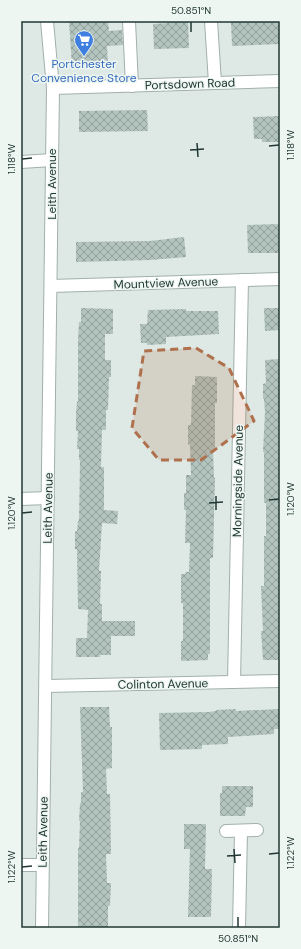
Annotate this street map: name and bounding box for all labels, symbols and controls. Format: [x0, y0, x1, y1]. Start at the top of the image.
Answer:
text: 50.851°N [171, 4, 211, 17]
supermarket icon: Portchester Convenience Store [73, 29, 95, 57]
place label: Portchester Convenience Store [31, 56, 137, 86]
street label: Portsdown Road [145, 74, 235, 94]
text: 1.118°W [284, 130, 297, 160]
text: 1.118°W [5, 144, 18, 174]
street label: Leith Avenue [44, 148, 60, 220]
street label: Mountview Avenue [113, 273, 219, 293]
street label: Morningside Avenue [229, 425, 247, 537]
street label: Leith Avenue [39, 472, 57, 544]
text: 1.120°W [284, 482, 297, 516]
text: 1.120°W [5, 496, 18, 530]
street label: Colinton Avenue [118, 675, 209, 693]
street label: Leith Avenue [34, 796, 52, 868]
text: 1.122°W [284, 836, 297, 869]
text: 1.122°W [5, 850, 18, 883]
text: 50.851°N [218, 932, 258, 945]

